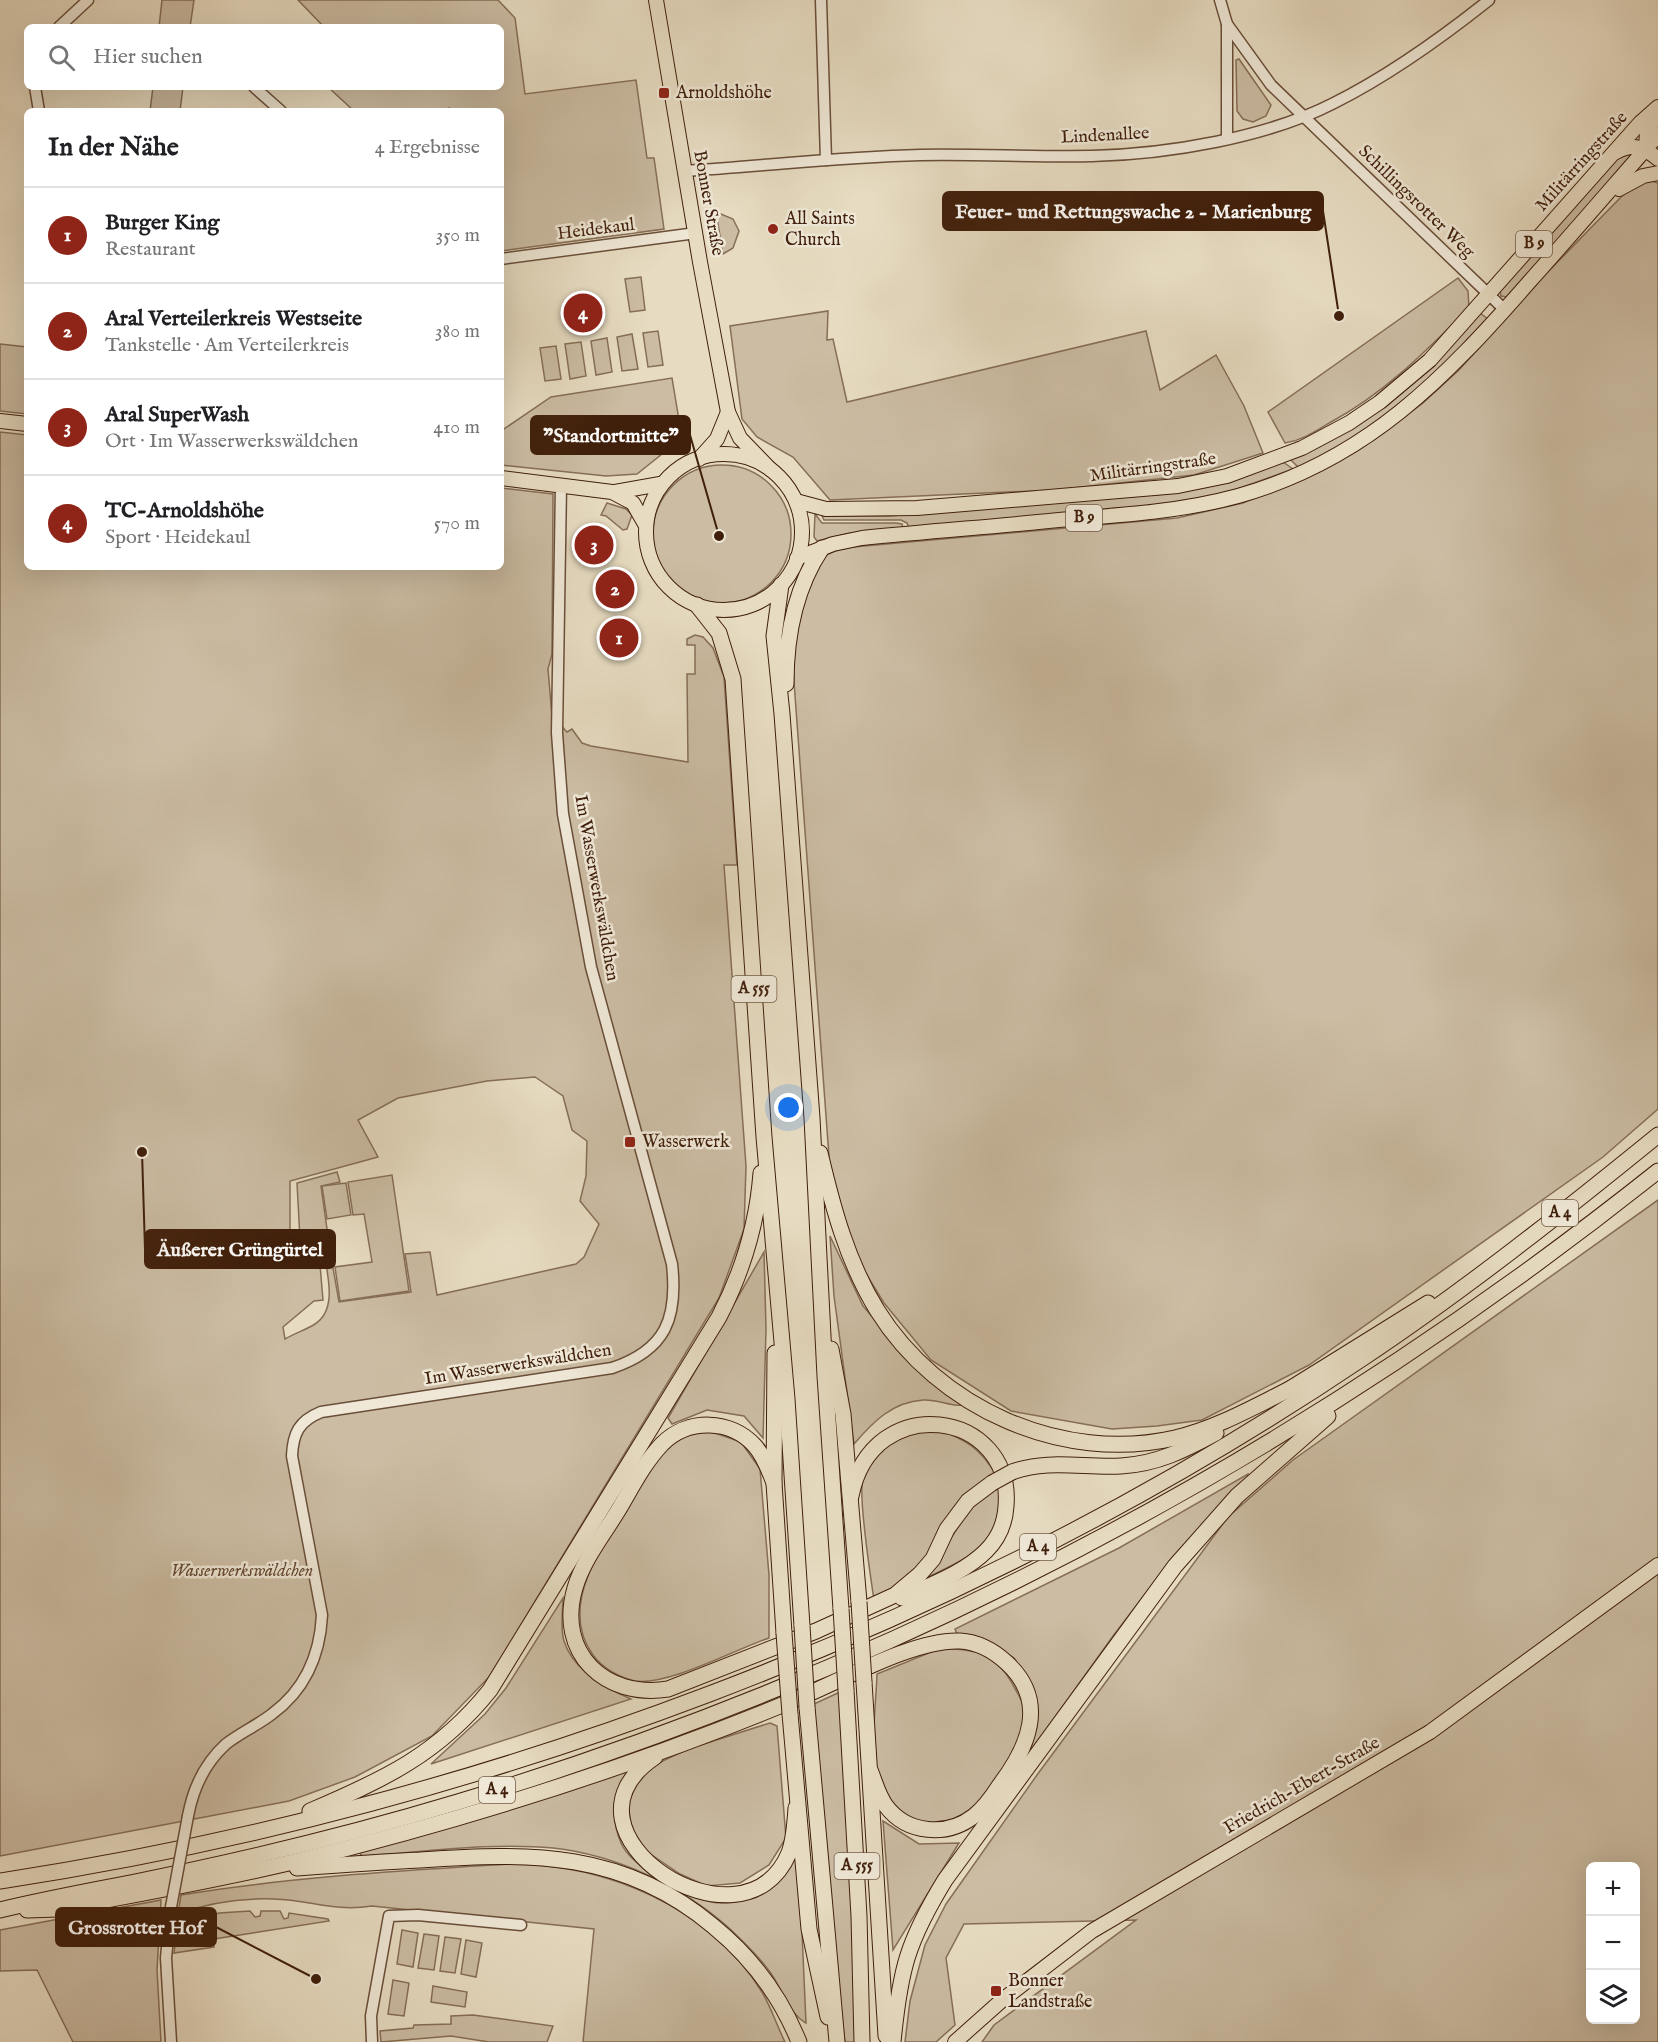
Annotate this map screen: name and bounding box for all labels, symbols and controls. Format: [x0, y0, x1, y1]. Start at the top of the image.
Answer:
search box [24, 24, 504, 90]
icon: search [45, 41, 78, 74]
text: Hier suchen [93, 43, 203, 71]
place label: Arnoldshöhe [675, 82, 772, 105]
marker: Arnoldshöhe [657, 86, 671, 100]
street label: Militärringstraße [1531, 107, 1633, 217]
street label: Lindenallee [1060, 122, 1150, 150]
text: In der Nähe [48, 131, 179, 164]
text: 4 Ergebnisse [375, 135, 480, 160]
street label: Schillingsrotter Weg [1353, 140, 1479, 264]
street label: Bonner Straße [687, 148, 729, 258]
callout: Feuer- und Rettungswache 2 - Marienburg [943, 192, 1323, 230]
text: Feuer- und Rettungswache 2 - Marienburg [955, 200, 1312, 225]
place label: All Saints Church [784, 208, 855, 252]
text: Burger King [105, 209, 219, 237]
street label: Heidekaul [556, 214, 636, 246]
marker: All Saints Church [766, 222, 780, 236]
text: 1 [64, 223, 71, 248]
text: 350 m [436, 223, 480, 248]
road number: B 9 [1516, 231, 1552, 257]
text: Restaurant [105, 237, 196, 262]
pin: 4 [564, 290, 602, 336]
text: Aral Verteilerkreis Westseite [105, 305, 362, 333]
text: 2 [63, 319, 72, 344]
text: 380 m [435, 319, 480, 344]
text: Tankstelle · Am Verteilerkreis [105, 333, 349, 358]
text: Aral SuperWash [105, 401, 249, 429]
text: 3 [64, 415, 71, 440]
text: 410 m [433, 415, 480, 440]
callout: "Standortmitte" [531, 416, 690, 454]
text: "Standortmitte" [543, 424, 679, 449]
text: Ort · Im Wasserwerkswäldchen [105, 429, 359, 454]
street label: Militärringstraße [1088, 448, 1218, 488]
text: TC-Arnoldshöhe [105, 497, 264, 525]
road number: B 9 [1066, 505, 1102, 531]
text: 4 [63, 511, 72, 536]
text: 570 m [434, 511, 480, 536]
pin: 3 [574, 522, 614, 568]
text: Sport · Heidekaul [105, 525, 251, 550]
pin: 2 [596, 566, 634, 612]
pin: 1 [600, 616, 638, 660]
street label: Im Wasserwerkswäldchen [568, 793, 624, 983]
road number: A 555 [732, 976, 777, 1002]
your location [774, 1093, 803, 1122]
place label: Wasserwerk [642, 1131, 730, 1154]
marker: Wasserwerk [623, 1135, 637, 1149]
road number: A 4 [1542, 1200, 1578, 1226]
callout: Äußerer Grüngürtel [145, 1230, 335, 1268]
text: Äußerer Grüngürtel [156, 1238, 324, 1263]
street label: Im Wasserwerkswäldchen [423, 1339, 613, 1391]
road number: A 4 [1020, 1534, 1056, 1560]
park label: Wasserwerkswäldchen [171, 1560, 313, 1583]
street label: Friedrich-Ebert-Straße [1220, 1732, 1384, 1840]
road number: A 4 [479, 1777, 515, 1803]
road number: A 555 [834, 1853, 880, 1879]
map controls [1586, 1862, 1640, 2024]
button: + [1586, 1862, 1640, 1916]
callout: Grossrotter Hof [56, 1908, 216, 1946]
text: Grossrotter Hof [68, 1916, 208, 1941]
button: − [1586, 1916, 1640, 1970]
place label: Bonner Landstraße [1008, 1970, 1092, 2014]
button: layers [1586, 1970, 1640, 2024]
marker: Bonner Landstraße [989, 1984, 1003, 1998]

